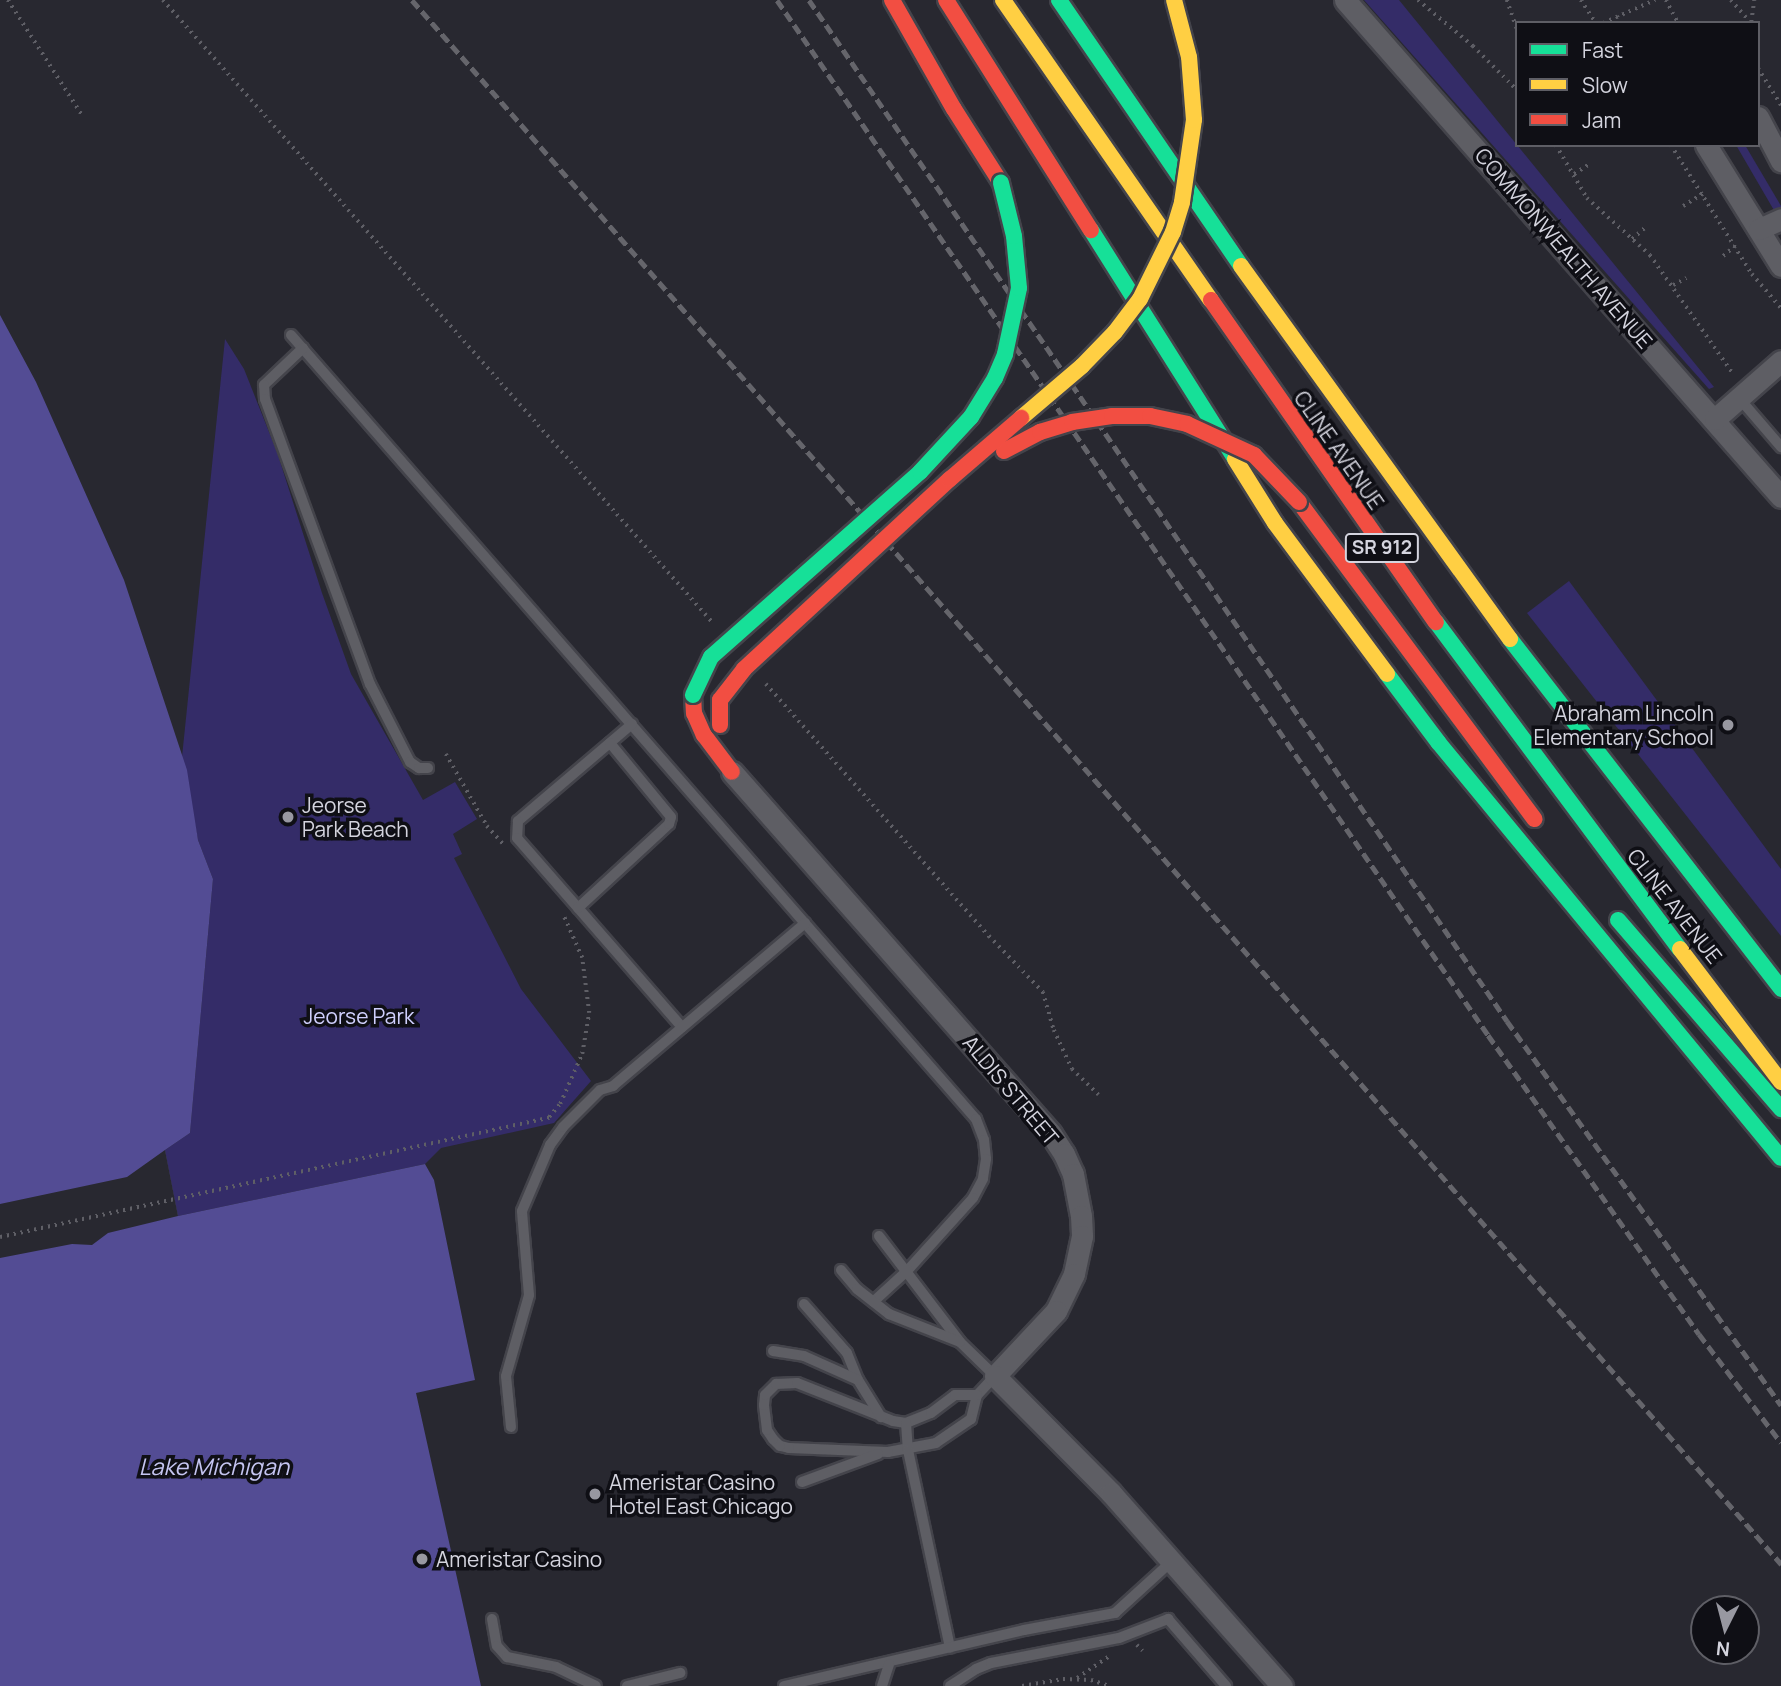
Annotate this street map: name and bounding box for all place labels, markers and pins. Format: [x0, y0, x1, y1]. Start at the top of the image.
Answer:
place label: Abraham Lincoln Elementary School [1533, 700, 1714, 750]
marker: Abraham Lincoln Elementary School [1720, 717, 1736, 733]
place label: Jeorse Park Beach [302, 792, 409, 842]
marker: Jeorse Park Beach [280, 809, 296, 825]
place label: Ameristar Casino Hotel East Chicago [609, 1469, 793, 1519]
marker: Ameristar Casino Hotel East Chicago [587, 1486, 603, 1502]
place label: Ameristar Casino [436, 1546, 602, 1572]
marker: Ameristar Casino [414, 1551, 430, 1567]

